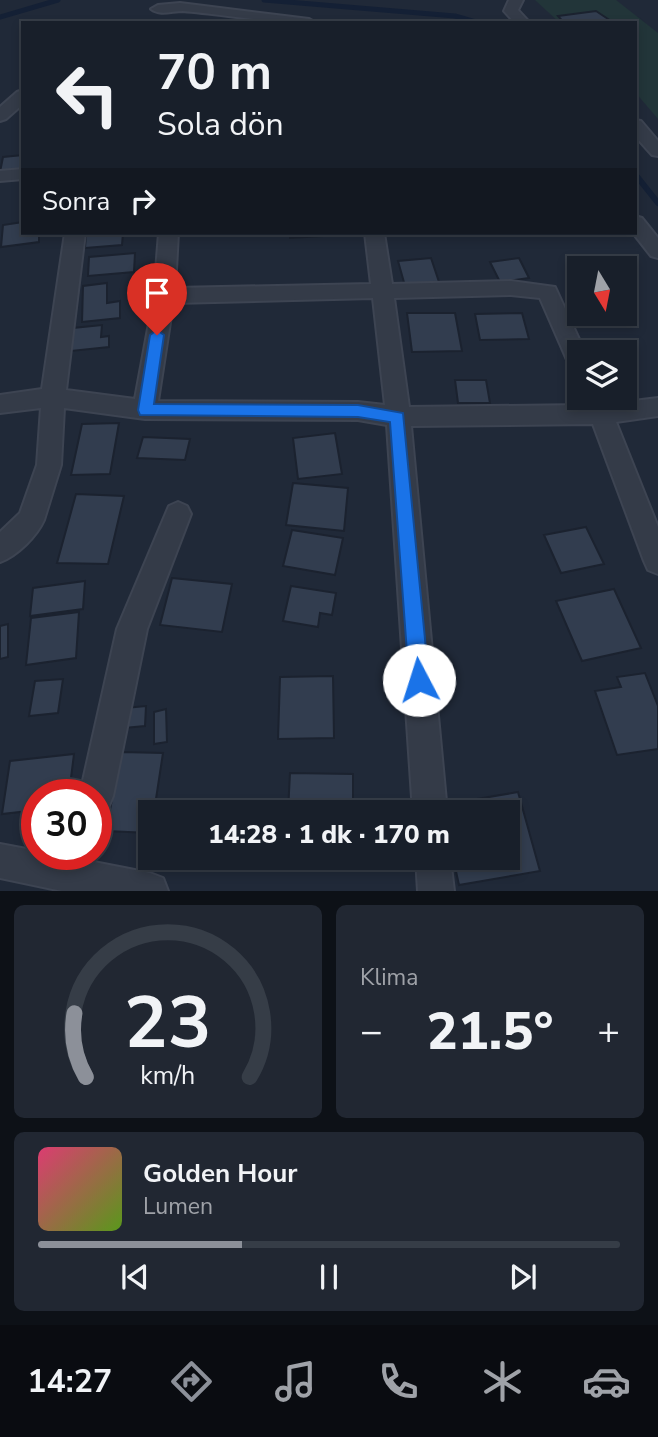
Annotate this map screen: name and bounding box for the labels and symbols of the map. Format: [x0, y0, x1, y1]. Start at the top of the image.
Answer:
north arrow [567, 256, 637, 326]
pin [127, 263, 187, 335]
position arrow [382, 643, 456, 717]
speed limit sign: 30 [21, 779, 112, 870]

